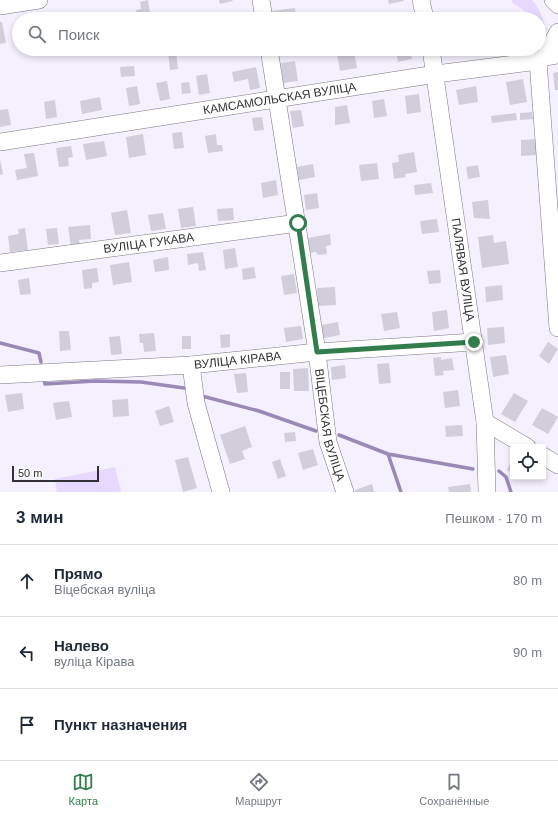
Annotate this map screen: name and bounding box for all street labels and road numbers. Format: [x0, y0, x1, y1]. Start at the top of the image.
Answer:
street label: КАМСАМОЛЬСКАЯ ВУЛІЦА [202, 80, 357, 117]
street label: ПАЛЯВАЯ ВУЛІЦА [449, 217, 477, 322]
street label: ВУЛІЦА ГУКАВА [103, 230, 195, 256]
street label: ВУЛІЦА КІРАВА [193, 349, 282, 372]
street label: ВІЦЕБСКАЯ ВУЛІЦА [312, 368, 348, 483]

